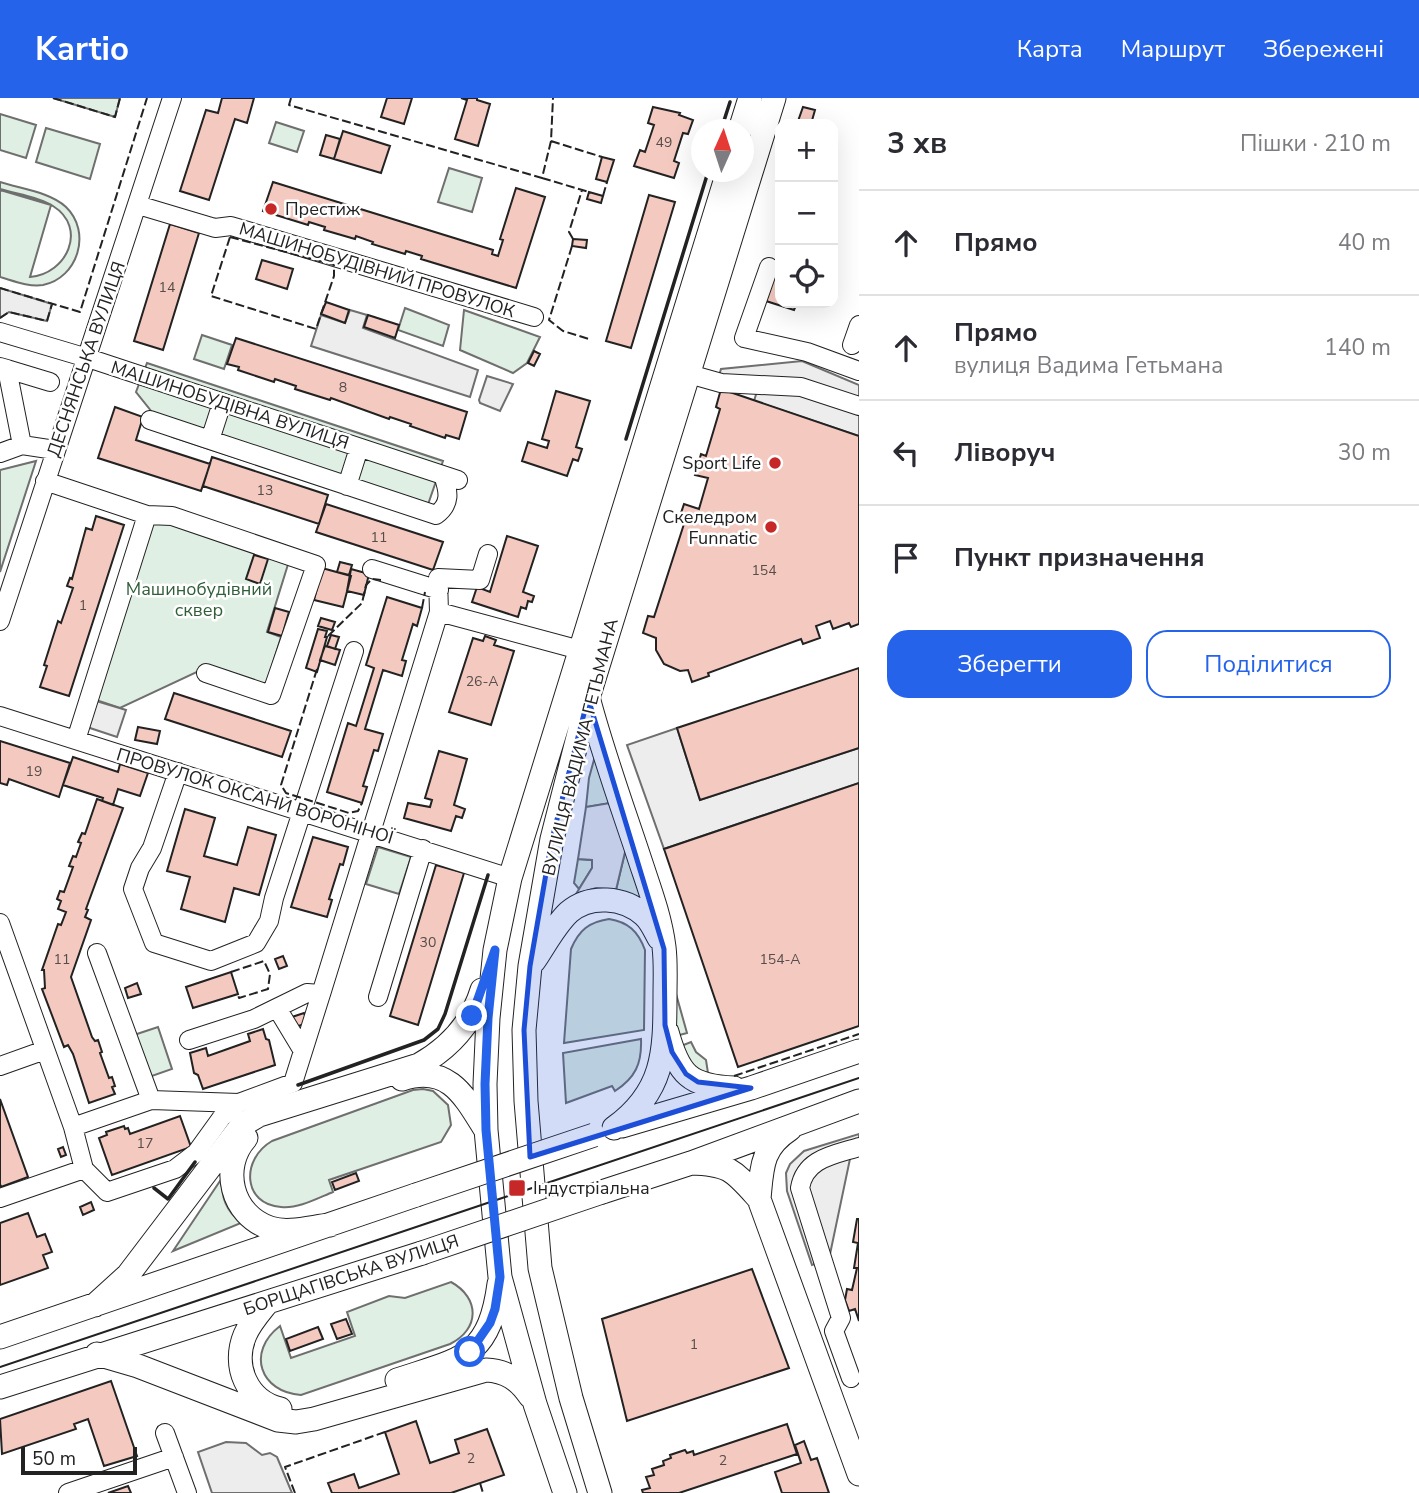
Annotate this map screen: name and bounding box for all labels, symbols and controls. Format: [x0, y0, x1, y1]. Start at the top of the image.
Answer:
text: Kartio [35, 27, 129, 72]
text: Карта [1017, 33, 1083, 65]
text: Маршрут [1121, 33, 1225, 65]
text: Збережені [1263, 33, 1384, 65]
north arrow [691, 119, 754, 182]
map controls [775, 119, 838, 308]
button: + [775, 119, 838, 182]
text: 3 хв [887, 123, 947, 164]
text: Пішки · 210 m [1240, 128, 1391, 159]
house number: 49 [656, 133, 672, 152]
button: − [775, 182, 838, 245]
place label: Престиж [285, 197, 361, 221]
marker: Престиж [263, 201, 279, 217]
street label: МАШИНОБУДІВНИЙ ПРОВУЛОК [236, 217, 518, 324]
icon: ahead [887, 224, 925, 262]
text: Прямо [954, 225, 1038, 260]
text: 40 m [1338, 227, 1391, 258]
button: locate [775, 245, 838, 308]
street label: ДЕСНЯНСЬКА ВУЛИЦЯ [41, 258, 131, 460]
house number: 14 [159, 278, 175, 297]
text: Прямо [954, 315, 1038, 350]
icon: ahead [887, 329, 925, 367]
text: 140 m [1324, 332, 1391, 363]
text: вулиця Вадима Гетьмана [954, 350, 1223, 381]
street label: МАШИНОБУДІВНА ВУЛИЦЯ [108, 355, 352, 455]
house number: 8 [339, 378, 347, 397]
icon: left [887, 434, 925, 472]
text: Ліворуч [954, 435, 1055, 470]
text: 30 m [1338, 437, 1391, 468]
place label: Sport Life [682, 451, 761, 475]
marker: Sport Life [767, 455, 783, 471]
house number: 13 [257, 481, 273, 500]
place label: Скеледром Funnatic [662, 505, 757, 550]
marker: Скеледром Funnatic [763, 519, 779, 535]
house number: 11 [371, 528, 387, 547]
icon: arrive [887, 539, 925, 577]
text: Пункт призначення [954, 540, 1205, 575]
house number: 154 [751, 561, 777, 580]
park label: Машинобудівний сквер [126, 577, 272, 622]
house number: 1 [79, 596, 87, 615]
street label: ВУЛИЦЯ ВАДИМА ГЕТЬМАНА [536, 616, 624, 878]
button: Зберегти [887, 630, 1132, 698]
button: Поділитися [1146, 630, 1391, 698]
house number: 26-А [466, 672, 498, 691]
street label: ПРОВУЛОК ОКСАНИ ВОРОНІНОЇ [114, 742, 397, 850]
house number: 19 [26, 762, 42, 781]
house number: 30 [420, 933, 436, 952]
house number: 11 [54, 950, 70, 969]
house number: 154-А [759, 950, 801, 969]
route end [456, 1000, 487, 1031]
house number: 17 [137, 1134, 153, 1153]
place label: Індустріальна [533, 1176, 650, 1200]
marker: Індустріальна [507, 1178, 527, 1198]
street label: БОРЩАГІВСЬКА ВУЛИЦЯ [240, 1229, 462, 1321]
house number: 1 [690, 1335, 698, 1354]
route start [454, 1336, 485, 1367]
scale bar [21, 1444, 136, 1476]
text: 50 m [32, 1446, 76, 1472]
house number: 2 [467, 1449, 475, 1468]
house number: 2 [719, 1451, 727, 1470]

